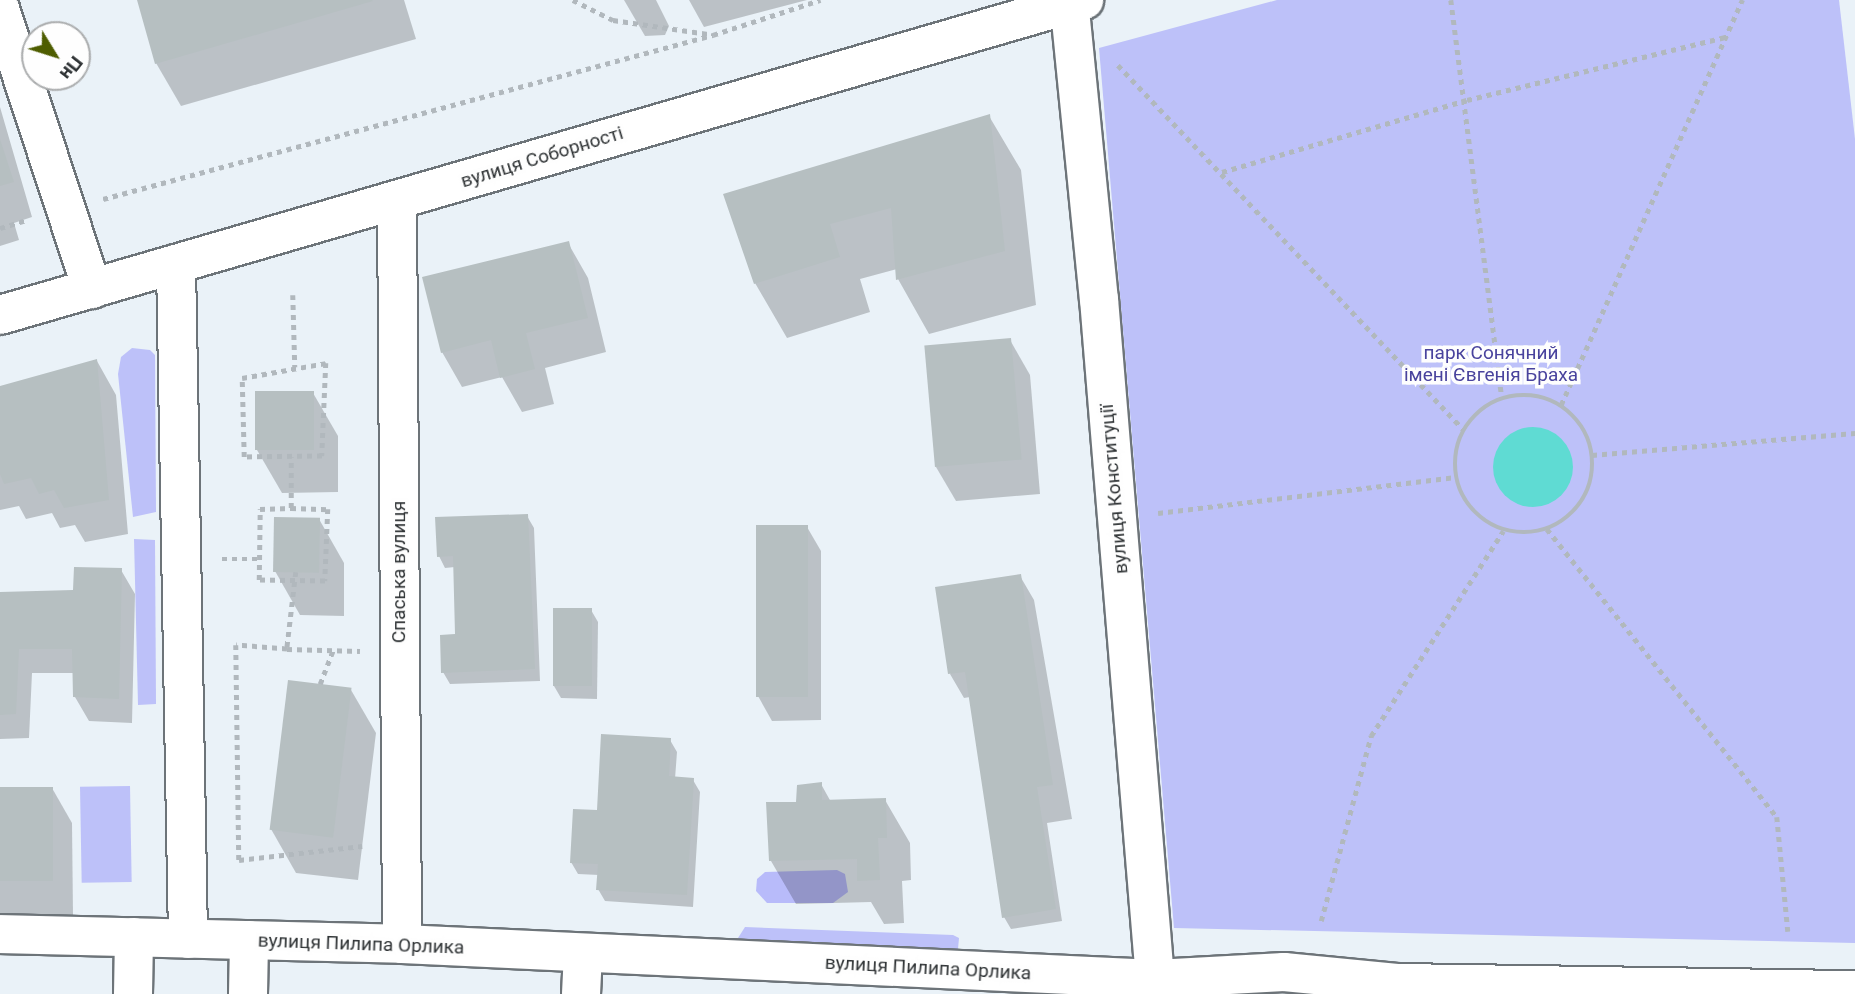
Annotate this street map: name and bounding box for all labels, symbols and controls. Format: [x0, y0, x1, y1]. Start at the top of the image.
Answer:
north arrow [21, 21, 91, 91]
text: Пн [55, 51, 88, 85]
street label: вулиця Соборності [458, 121, 626, 193]
park label: парк Сонячний імені Євгенія Браха [1404, 342, 1578, 386]
street label: вулиця Конституції [1095, 403, 1133, 575]
street label: Спаська вулиця [388, 501, 410, 643]
street label: вулиця Пилипа Орлика [257, 929, 465, 959]
street label: вулиця Пилипа Орлика [824, 951, 1032, 985]

